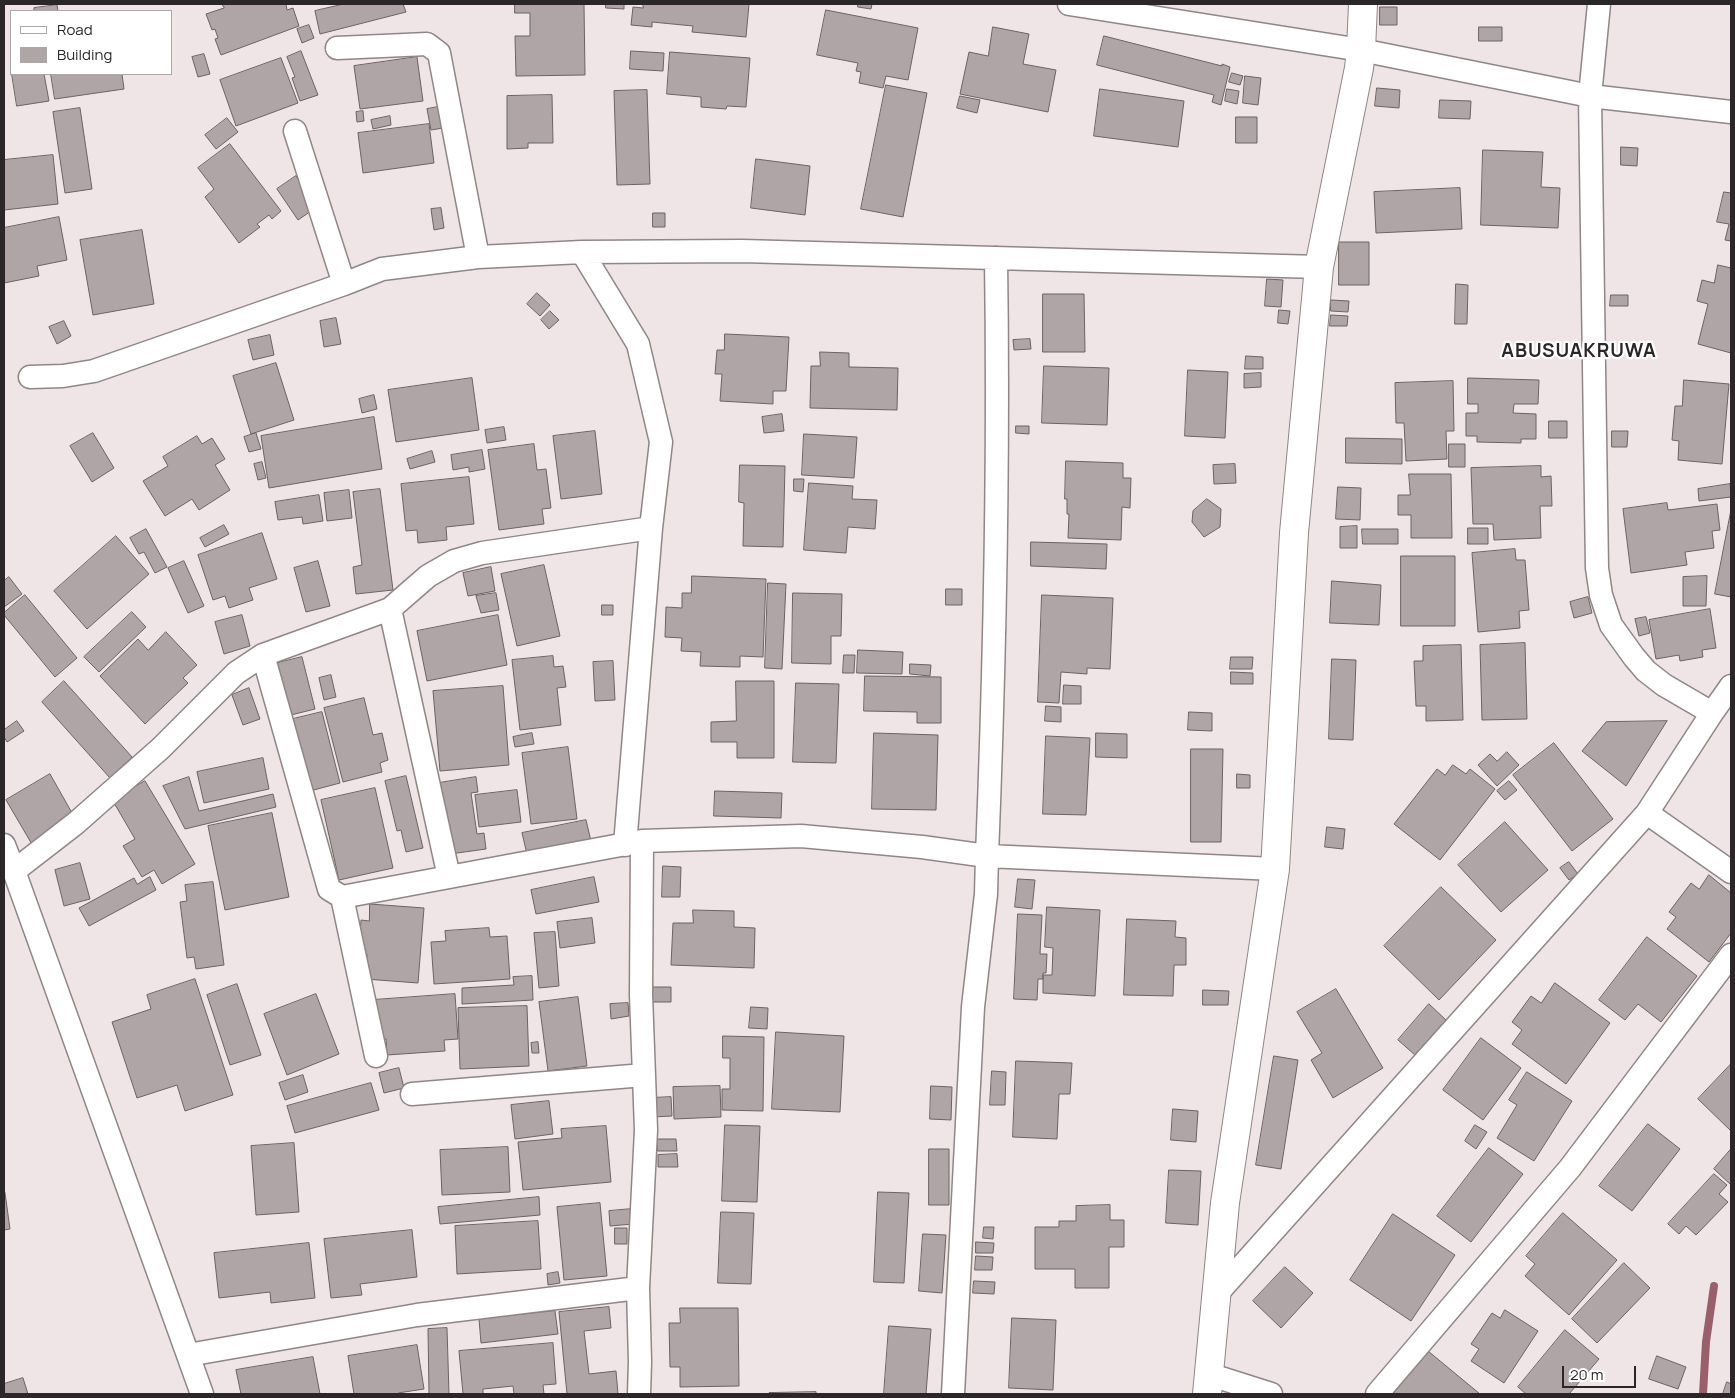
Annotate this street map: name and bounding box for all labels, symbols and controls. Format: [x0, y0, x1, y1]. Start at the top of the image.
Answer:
legend [10, 10, 172, 75]
text: Road [57, 19, 93, 40]
text: Building [57, 44, 112, 65]
district label: ABUSUAKRUWA [1500, 341, 1658, 363]
scale bar [1565, 1356, 1639, 1388]
text: 20 m [1570, 1364, 1603, 1385]

